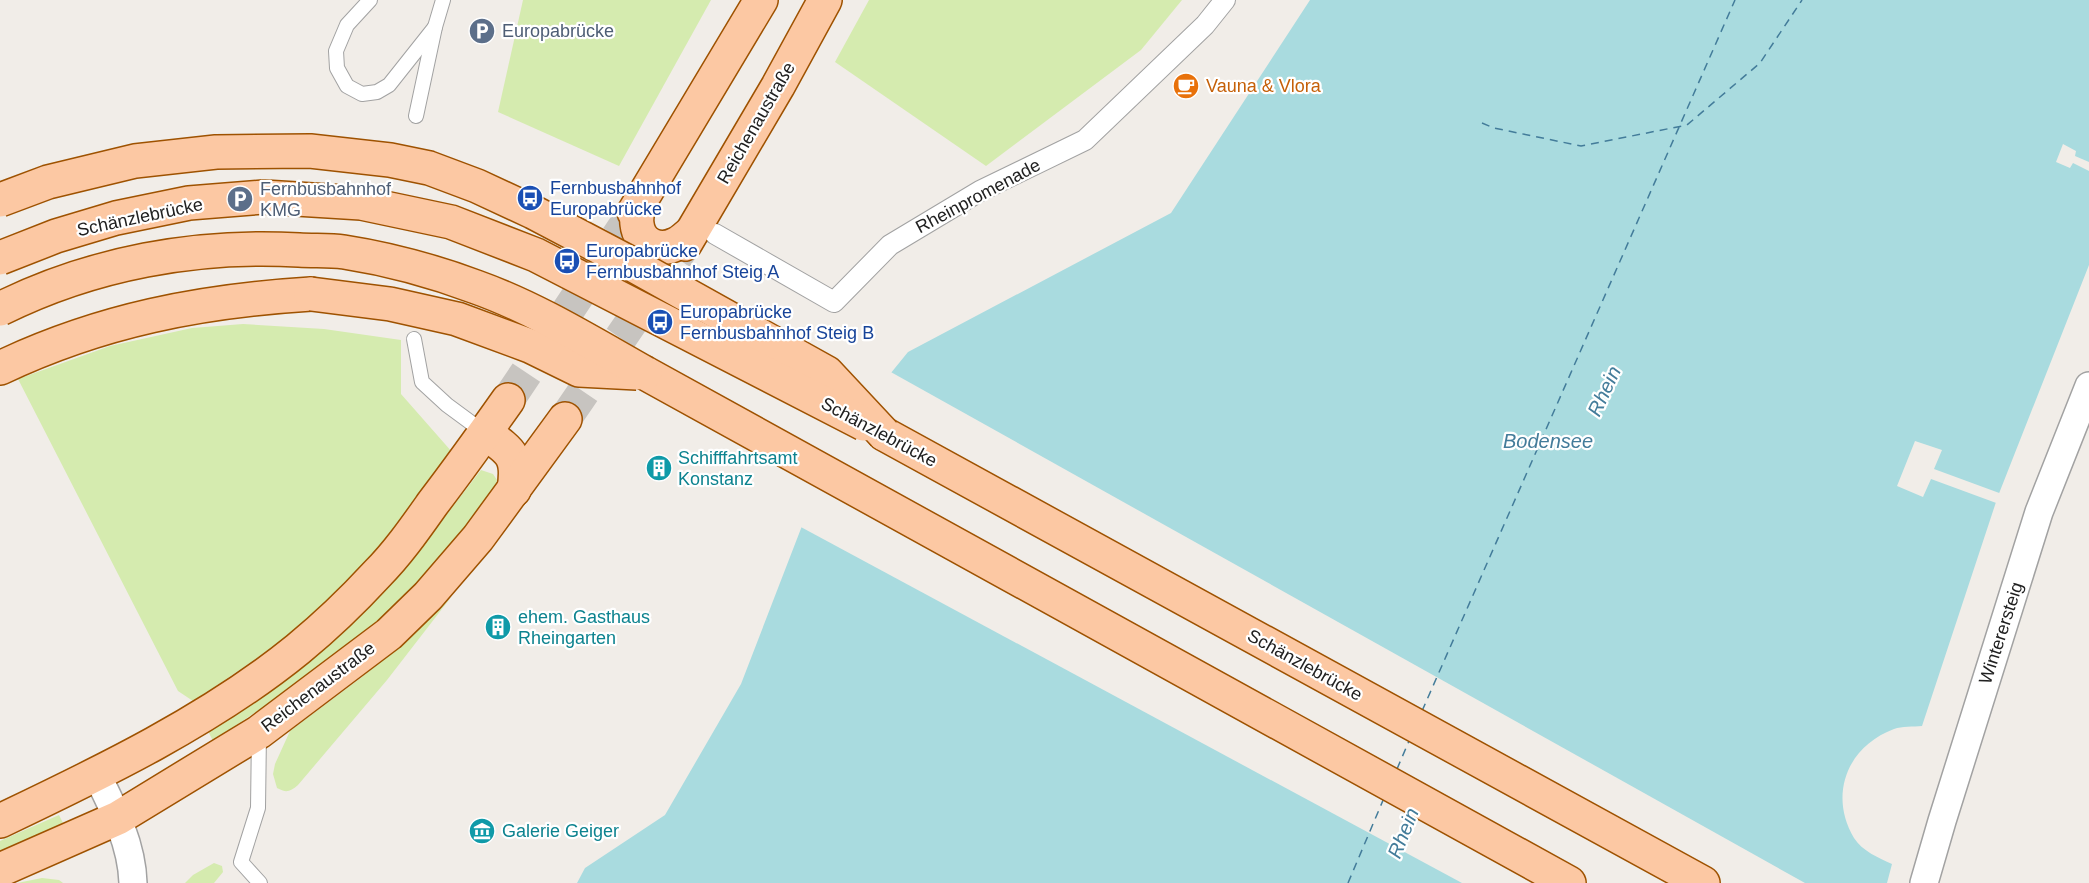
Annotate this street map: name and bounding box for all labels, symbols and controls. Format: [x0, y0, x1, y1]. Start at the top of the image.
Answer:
parking icon: Europabrücke [467, 16, 497, 46]
place label: Europabrücke [502, 21, 614, 41]
street label: Reichenaustraße [713, 59, 799, 187]
cafe icon: Vauna & Vlora [1171, 71, 1201, 101]
place label: Vauna & Vlora [1206, 76, 1322, 96]
street label: Rheinpromenade [912, 155, 1044, 237]
place label: Fernbusbahnhof Europabrücke [550, 178, 682, 219]
place label: Fernbusbahnhof KMG [260, 179, 392, 220]
bus stop icon: Fernbusbahnhof Europabrücke [515, 183, 545, 213]
parking icon: Fernbusbahnhof KMG [225, 184, 255, 214]
street label: Schänzlebrücke [75, 194, 205, 240]
place label: Europabrücke Fernbusbahnhof Steig A [586, 241, 779, 282]
bus stop icon: Europabrücke Fernbusbahnhof Steig A [552, 246, 582, 276]
place label: Europabrücke Fernbusbahnhof Steig B [680, 302, 874, 343]
bus stop icon: Europabrücke Fernbusbahnhof Steig B [645, 307, 675, 337]
water label: Rhein [1583, 363, 1625, 419]
street label: Schänzlebrücke [818, 393, 940, 471]
water label: Bodensee [1503, 430, 1593, 452]
place label: Schifffahrtsamt Konstanz [678, 448, 797, 489]
building icon: Schifffahrtsamt Konstanz [644, 453, 674, 483]
street label: Winterersteig [1975, 579, 2027, 687]
place label: ehem. Gasthaus Rheingarten [518, 607, 650, 648]
building icon: ehem. Gasthaus Rheingarten [483, 612, 513, 642]
street label: Schänzlebrücke [1244, 625, 1366, 705]
street label: Reichenaustraße [257, 638, 379, 736]
water label: Rhein [1383, 805, 1423, 861]
museum icon: Galerie Geiger [467, 816, 497, 846]
place label: Galerie Geiger [502, 821, 619, 841]

